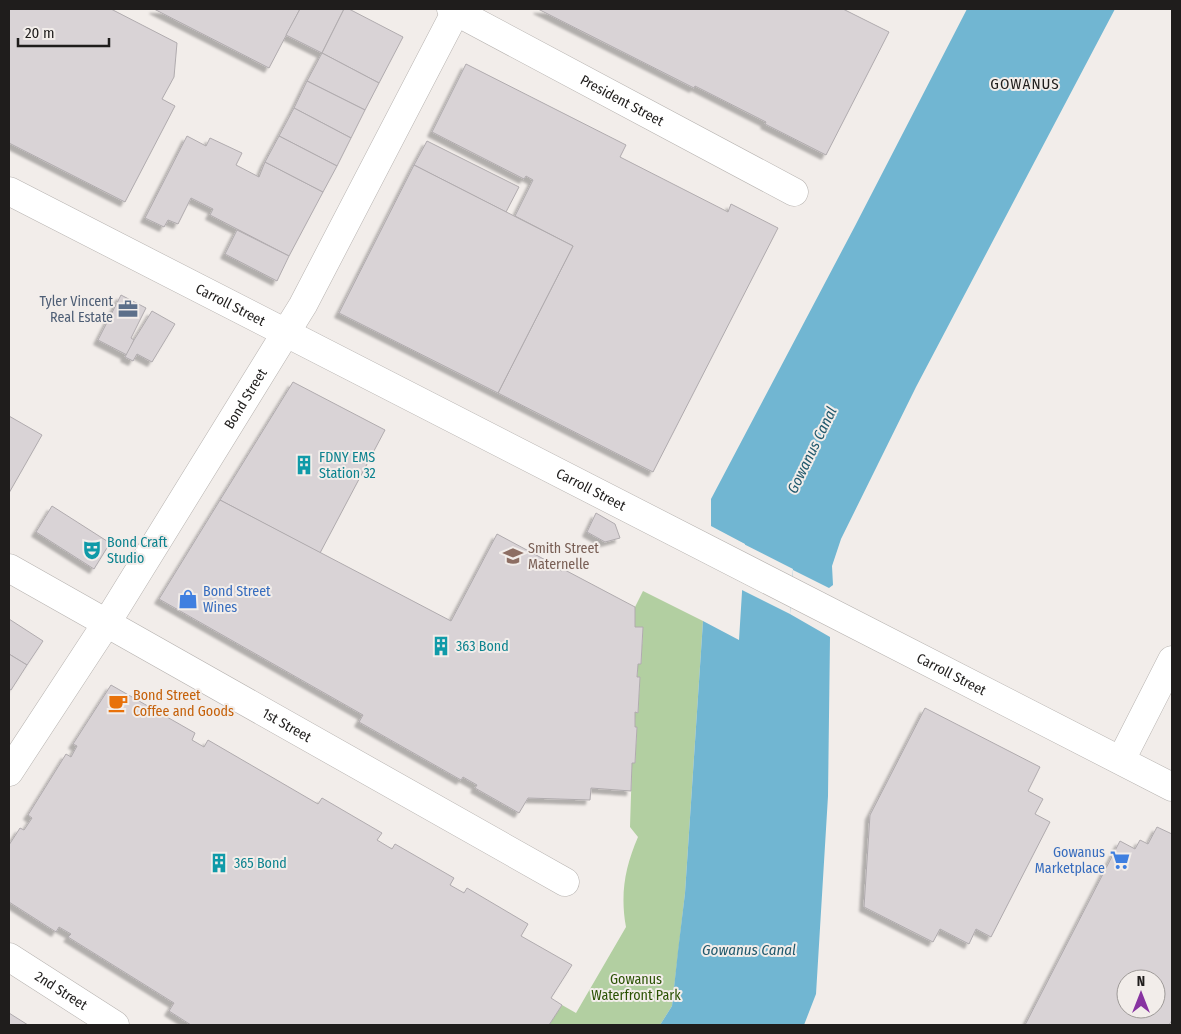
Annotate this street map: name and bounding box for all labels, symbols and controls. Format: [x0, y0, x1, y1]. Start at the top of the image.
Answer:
scale bar [18, 15, 109, 47]
text: 20 m [25, 24, 55, 42]
street label: President Street [577, 72, 667, 130]
district label: GOWANUS [990, 75, 1060, 93]
street label: Carroll Street [193, 280, 268, 330]
place label: Tyler Vincent Real Estate [39, 293, 113, 326]
office icon: Tyler Vincent Real Estate [117, 298, 139, 320]
street label: Bond Street [221, 365, 271, 432]
water label: Gowanus Canal [783, 404, 841, 496]
place label: FDNY EMS Station 32 [319, 449, 376, 482]
building icon: FDNY EMS Station 32 [293, 454, 315, 476]
street label: Carroll Street [553, 465, 629, 515]
place label: Bond Craft Studio [107, 534, 168, 567]
theatre icon: Bond Craft Studio [81, 539, 103, 561]
place label: Smith Street Maternelle [528, 540, 599, 573]
school or university icon: Smith Street Maternelle [502, 545, 524, 567]
place label: Bond Street Wines [203, 583, 271, 616]
shop icon: Bond Street Wines [177, 588, 199, 610]
building icon: 363 Bond [430, 635, 452, 657]
place label: 363 Bond [456, 638, 509, 655]
street label: Carroll Street [914, 650, 989, 699]
place label: Bond Street Coffee and Goods [133, 687, 234, 720]
cafe icon: Bond Street Coffee and Goods [107, 692, 129, 714]
street label: 1st Street [259, 705, 314, 746]
place label: Gowanus Marketplace [1035, 844, 1105, 877]
supermarket icon: Gowanus Marketplace [1109, 849, 1131, 871]
building icon: 365 Bond [208, 852, 230, 874]
place label: 365 Bond [234, 855, 287, 872]
water label: Gowanus Canal [702, 941, 796, 959]
street label: 2nd Street [32, 968, 91, 1014]
north arrow [1116, 969, 1166, 1019]
park label: Gowanus Waterfront Park [591, 971, 681, 1004]
text: N [1137, 973, 1145, 990]

